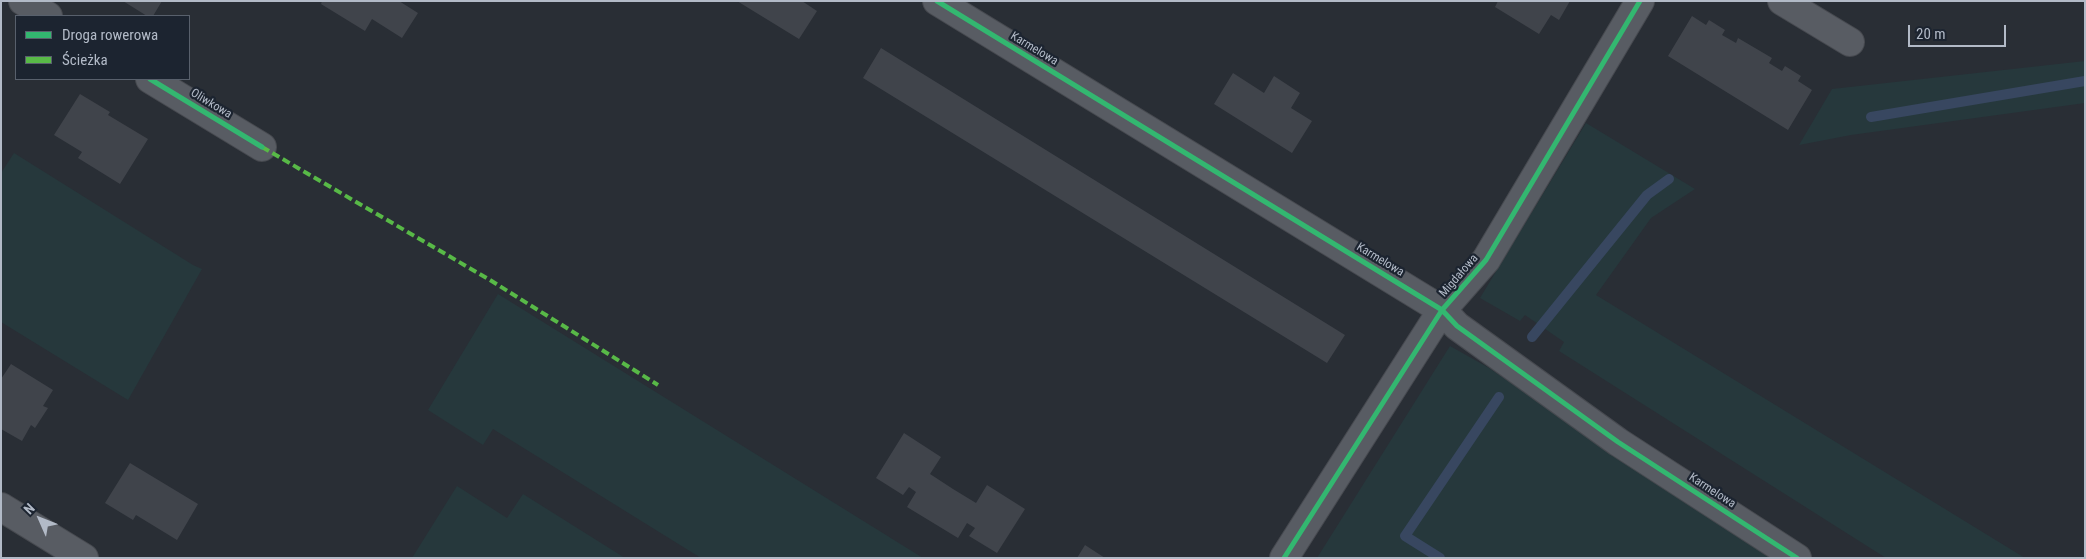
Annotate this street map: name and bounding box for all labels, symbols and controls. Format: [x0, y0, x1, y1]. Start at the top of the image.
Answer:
legend [15, 15, 190, 80]
scale bar [1911, 15, 2008, 47]
text: 20 m [1916, 25, 1946, 43]
text: Droga rowerowa [62, 26, 158, 44]
street label: Karmelowa [1008, 29, 1060, 69]
text: Ścieżka [62, 51, 108, 69]
street label: Oliwkowa [188, 86, 234, 122]
street label: Karmelowa [1354, 240, 1406, 280]
street label: Migdałowa [1437, 252, 1481, 300]
street label: Karmelowa [1686, 471, 1738, 511]
north arrow [15, 494, 65, 544]
text: N [20, 500, 38, 517]

